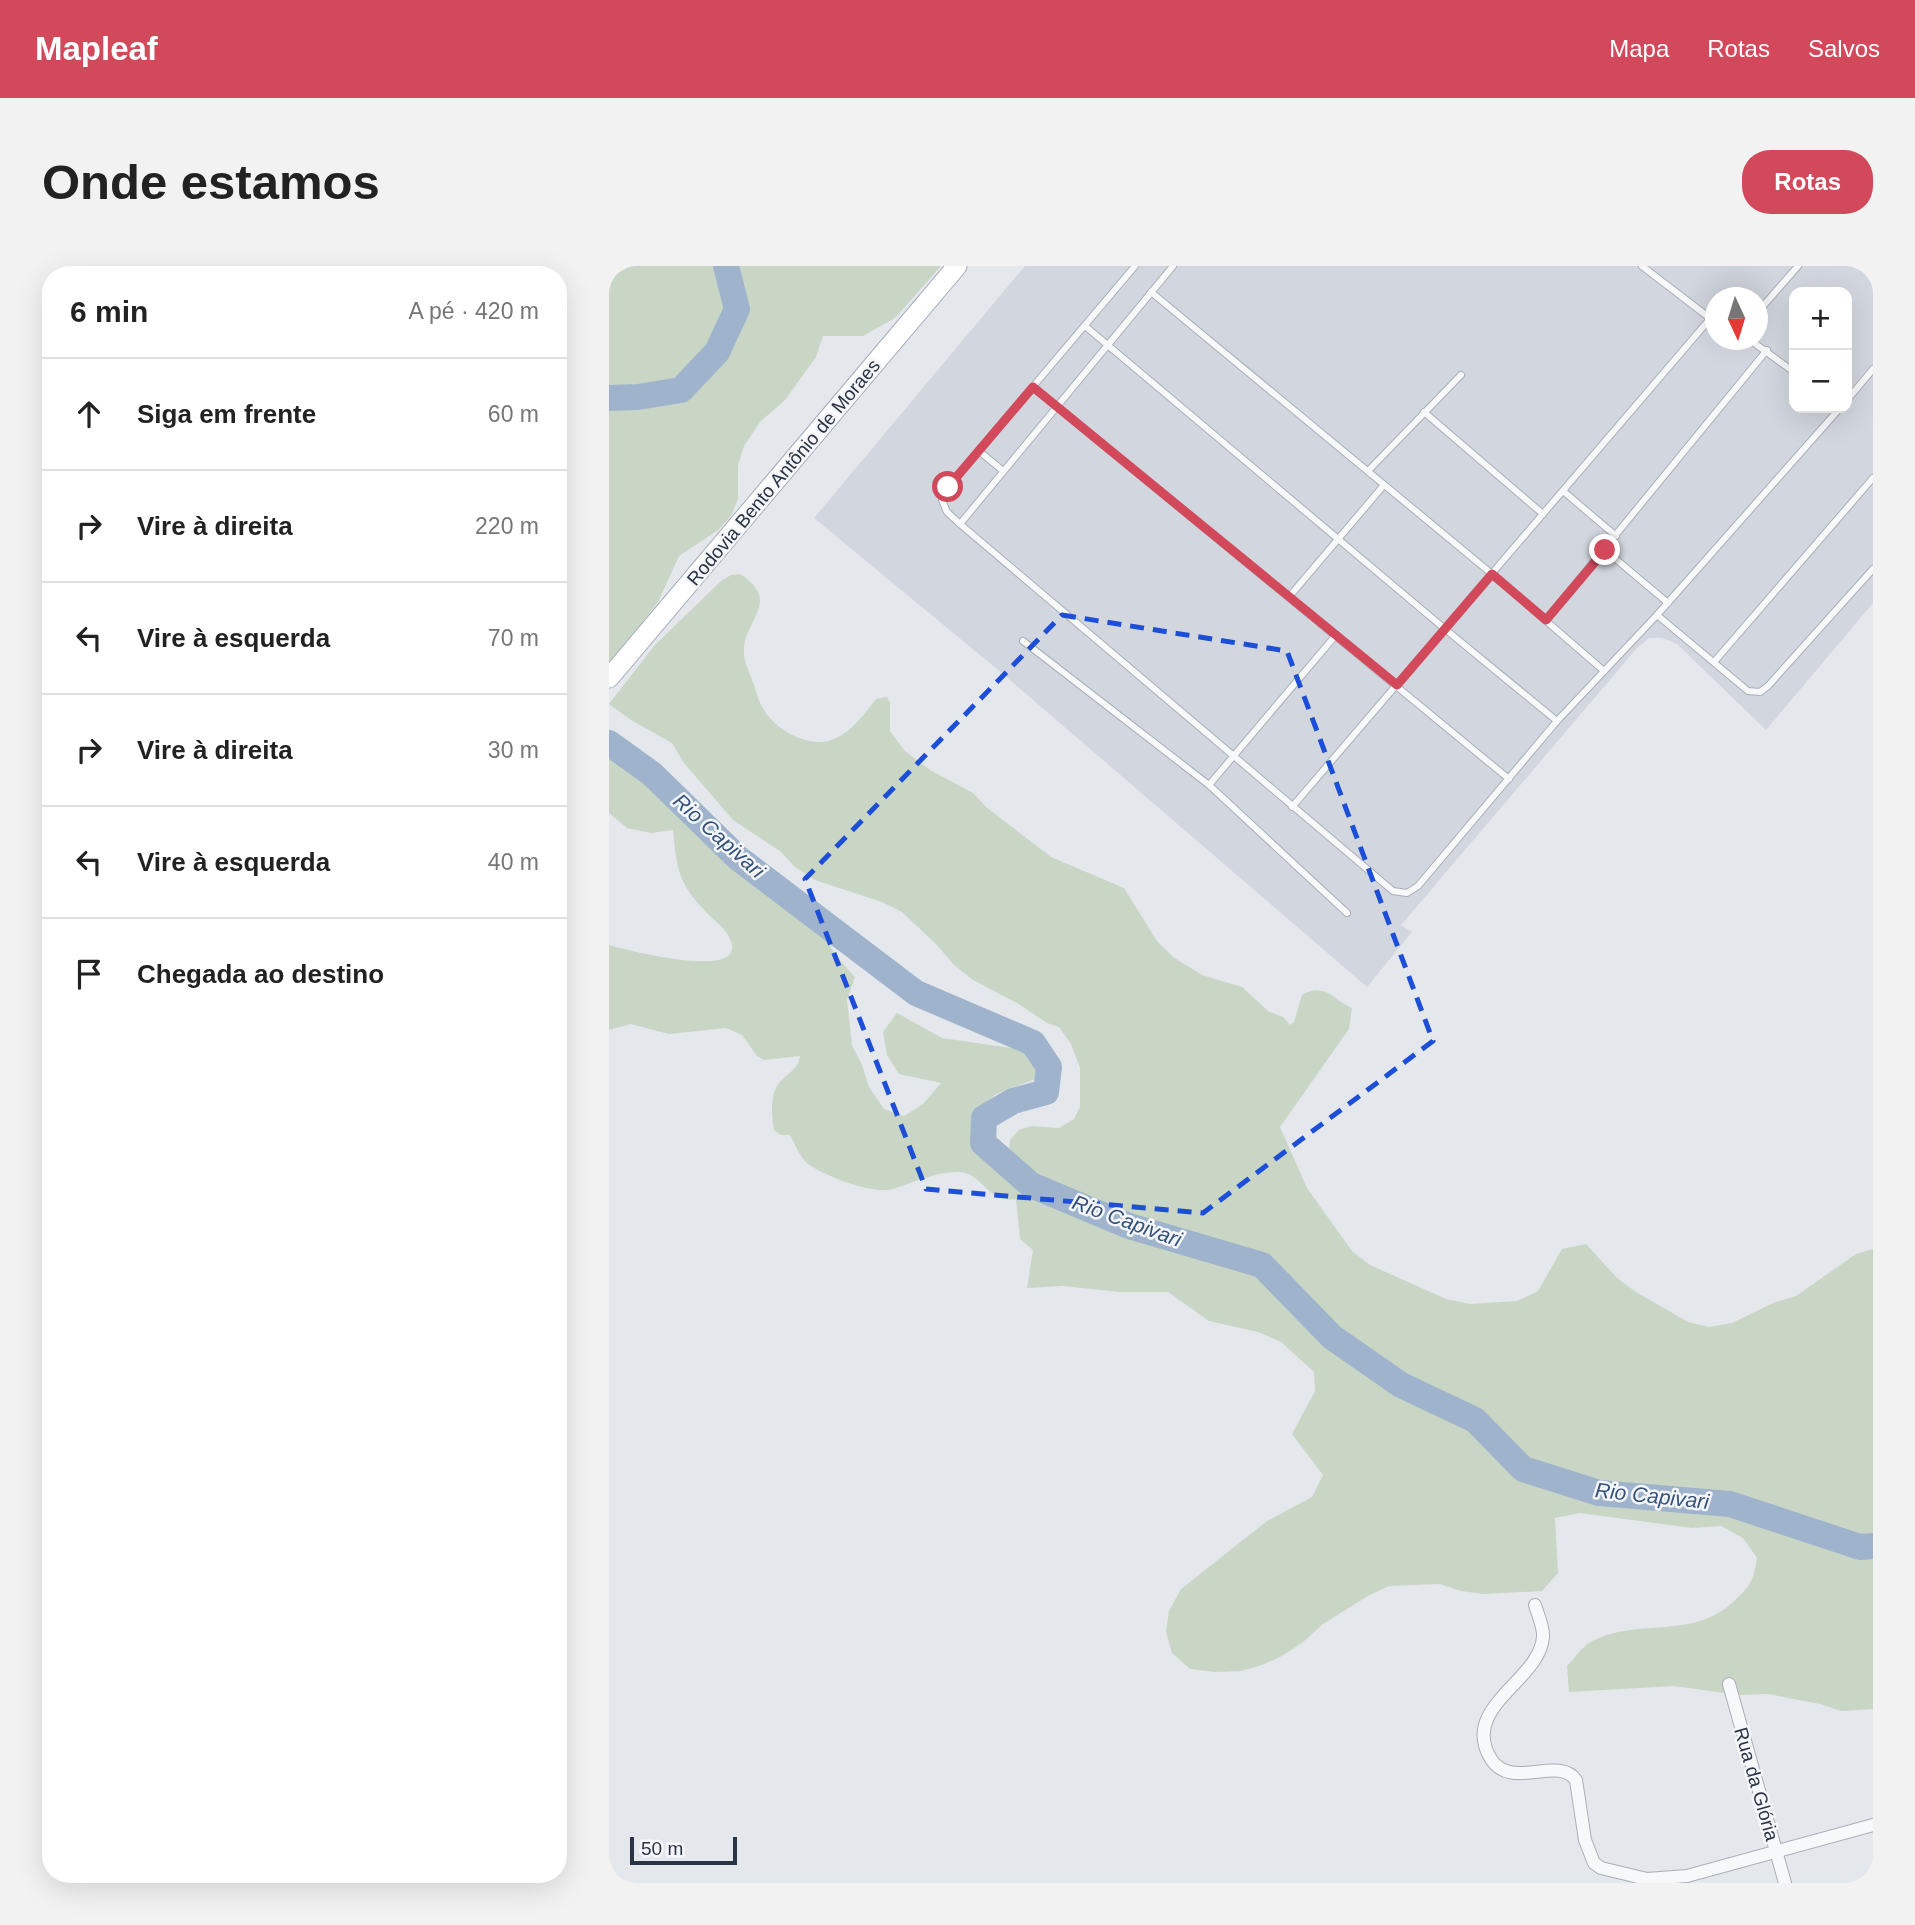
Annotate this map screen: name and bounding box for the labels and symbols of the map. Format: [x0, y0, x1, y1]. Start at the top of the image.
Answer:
north arrow [1705, 287, 1768, 350]
street label: Rodovia Bento Antônio de Moraes [683, 355, 884, 590]
route start [932, 471, 963, 502]
route end [1589, 534, 1620, 565]
water label: Rio Capivari [669, 789, 771, 883]
water label: Rio Capivari [1069, 1190, 1186, 1251]
water label: Rio Capivari [1594, 1478, 1711, 1513]
street label: Rua da Glória [1730, 1725, 1783, 1844]
scale bar [630, 1834, 737, 1866]

